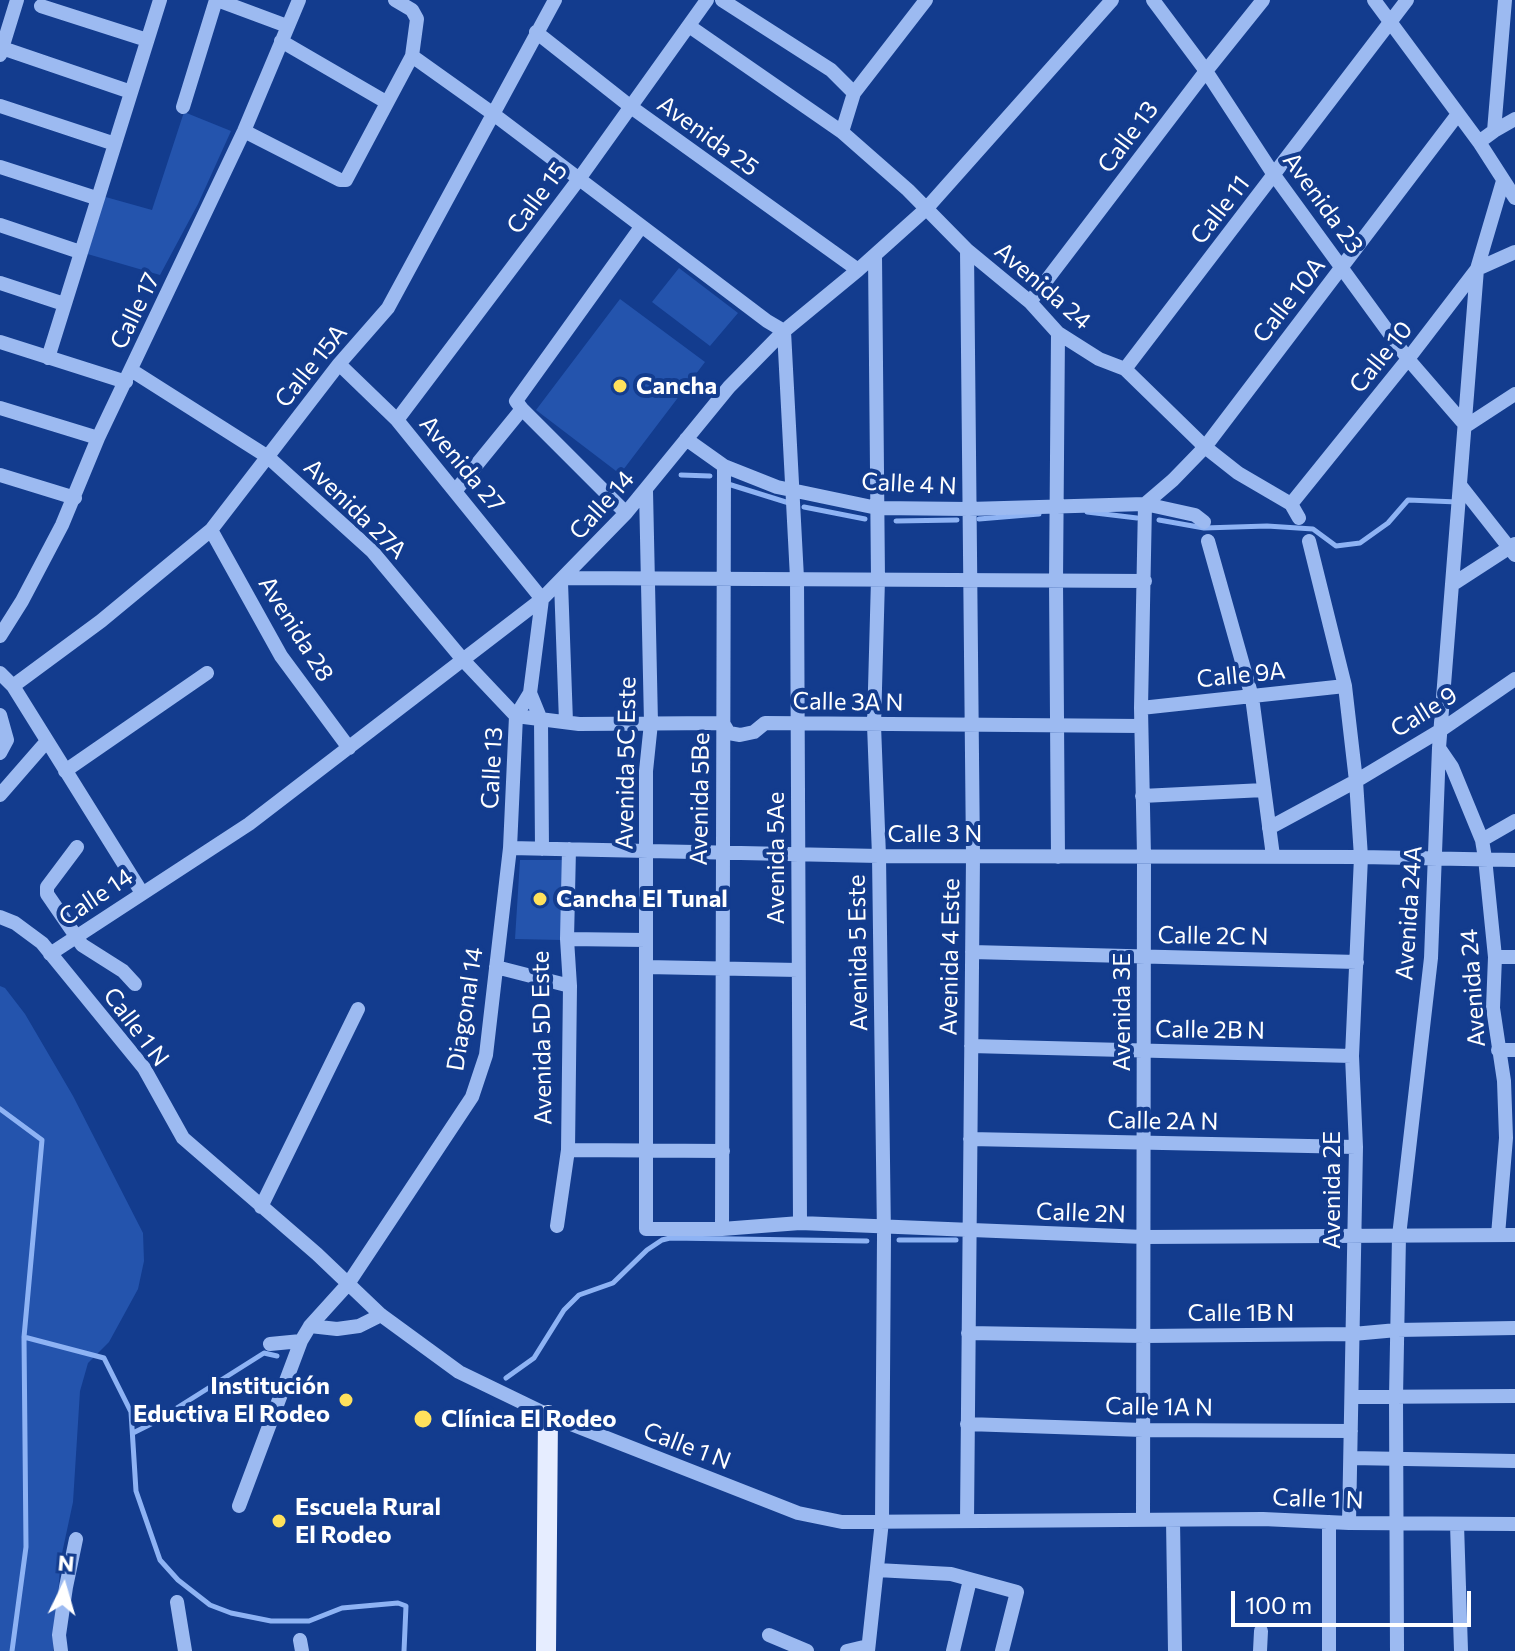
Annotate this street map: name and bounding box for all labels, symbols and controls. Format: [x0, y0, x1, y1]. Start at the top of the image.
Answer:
street label: Avenida 25 [652, 90, 764, 182]
street label: Calle 13 [1092, 95, 1164, 179]
street label: Avenida 23 [1277, 147, 1369, 259]
street label: Calle 15 [501, 156, 573, 240]
street label: Calle 11 [1184, 170, 1256, 250]
street label: Avenida 24 [989, 236, 1097, 336]
street label: Calle 10A [1247, 252, 1331, 348]
street label: Calle 17 [104, 268, 166, 354]
street label: Calle 10 [1343, 315, 1419, 399]
street label: Calle 15A [269, 319, 353, 413]
place label: Cancha [636, 372, 717, 400]
marker: Cancha [611, 377, 629, 395]
street label: Avenida 27 [413, 410, 511, 518]
street label: Avenida 27A [298, 453, 412, 565]
street label: Calle 14 [563, 464, 641, 546]
street label: Calle 4 N [861, 467, 957, 501]
street label: Avenida 28 [252, 571, 340, 687]
street label: Calle 9A [1195, 656, 1287, 694]
street label: Avenida 5C Este [610, 676, 642, 850]
street label: Calle 9 [1385, 680, 1463, 744]
street label: Calle 3A N [792, 687, 904, 717]
street label: Calle 13 [475, 726, 509, 810]
street label: Avenida 5Be [684, 732, 716, 866]
street label: Avenida 5Ae [762, 791, 790, 925]
street label: Calle 3 N [888, 820, 982, 848]
street label: Avenida 24A [1390, 845, 1428, 981]
street label: Calle 14 [54, 862, 138, 932]
street label: Avenida 5 Este [842, 874, 874, 1032]
street label: Avenida 4 Este [934, 878, 966, 1036]
place label: Cancha El Tunal [556, 885, 728, 913]
marker: Cancha El Tunal [531, 890, 549, 908]
street label: Calle 2C N [1157, 921, 1269, 951]
street label: Avenida 24 [1455, 928, 1491, 1048]
street label: Diagonal 14 [441, 945, 489, 1073]
street label: Avenida 5D Este [526, 950, 558, 1126]
street label: Avenida 3E [1108, 952, 1136, 1072]
street label: Calle 1 N [97, 982, 175, 1072]
street label: Calle 2B N [1155, 1015, 1265, 1045]
street label: Calle 2A N [1107, 1106, 1219, 1136]
street label: Avenida 2E [1318, 1131, 1346, 1249]
street label: Calle 2N [1036, 1197, 1126, 1229]
street label: Calle 1B N [1188, 1299, 1294, 1327]
place label: Institución Eductiva El Rodeo [133, 1372, 330, 1428]
marker: Institución Eductiva El Rodeo [337, 1391, 355, 1409]
street label: Calle 1A N [1105, 1392, 1213, 1422]
place label: Clínica El Rodeo [441, 1405, 617, 1433]
marker: Clínica El Rodeo [412, 1408, 434, 1430]
street label: Calle 1 N [639, 1416, 735, 1476]
street label: Calle 1 N [1272, 1483, 1364, 1515]
place label: Escuela Rural El Rodeo [295, 1493, 441, 1549]
marker: Escuela Rural El Rodeo [270, 1512, 288, 1530]
north arrow [24, 1547, 104, 1627]
text: N [57, 1548, 76, 1577]
scale bar [1235, 1575, 1475, 1625]
text: 100 m [1245, 1590, 1312, 1619]

